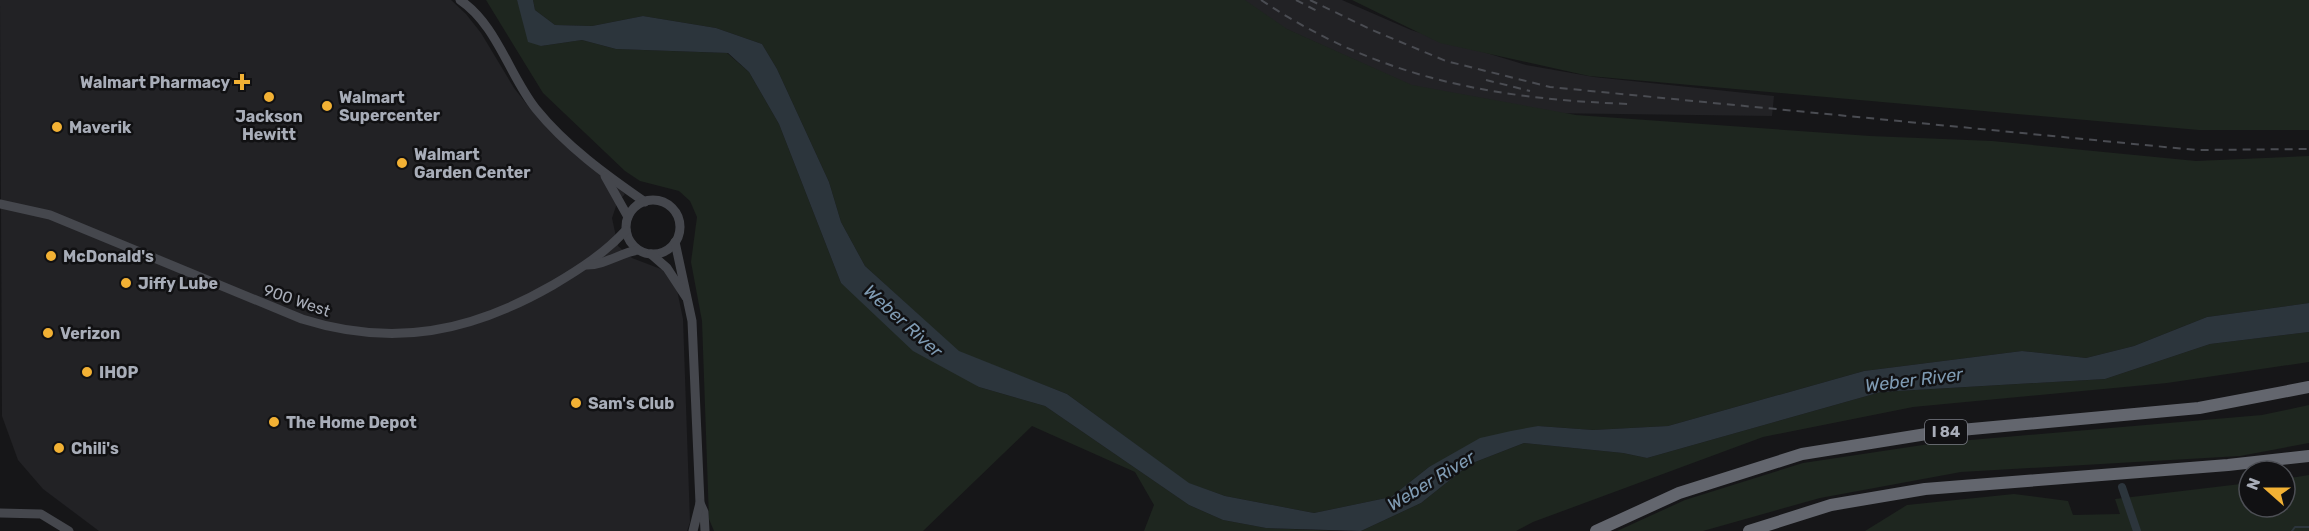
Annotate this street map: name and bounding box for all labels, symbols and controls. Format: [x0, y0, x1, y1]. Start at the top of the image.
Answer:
place label: Walmart Pharmacy [80, 73, 230, 92]
marker: Walmart Pharmacy [235, 75, 249, 89]
place label: Walmart Supercenter [339, 88, 441, 125]
marker: Jackson Hewitt [262, 90, 276, 104]
marker: Walmart Supercenter [320, 99, 334, 113]
place label: Jackson Hewitt [235, 107, 303, 144]
place label: Maverik [69, 118, 132, 137]
marker: Maverik [50, 120, 64, 134]
place label: Walmart Garden Center [414, 145, 531, 182]
marker: Walmart Garden Center [395, 156, 409, 170]
place label: McDonald's [63, 247, 154, 266]
marker: McDonald's [44, 249, 58, 263]
place label: Jiffy Lube [138, 274, 218, 293]
marker: Jiffy Lube [119, 276, 133, 290]
street label: 900 West [261, 280, 333, 321]
water label: Weber River [859, 280, 948, 363]
place label: Verizon [60, 324, 120, 343]
marker: Verizon [41, 326, 55, 340]
place label: IHOP [99, 363, 138, 382]
water label: Weber River [1864, 363, 1965, 397]
marker: IHOP [80, 365, 94, 379]
place label: Sam's Club [588, 394, 674, 413]
marker: Sam's Club [569, 396, 583, 410]
place label: The Home Depot [286, 413, 417, 432]
marker: The Home Depot [267, 415, 281, 429]
road number: I 84 [1925, 420, 1967, 444]
place label: Chili's [71, 439, 119, 458]
marker: Chili's [52, 441, 66, 455]
water label: Weber River [1383, 446, 1480, 516]
north arrow [2237, 459, 2297, 519]
text: N [2243, 475, 2264, 493]

